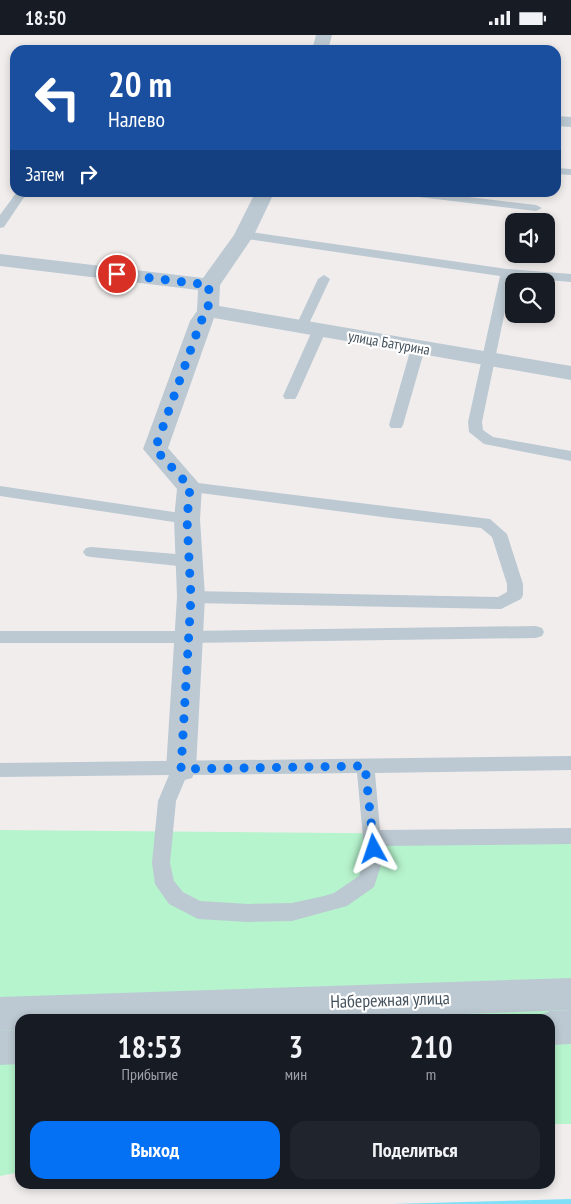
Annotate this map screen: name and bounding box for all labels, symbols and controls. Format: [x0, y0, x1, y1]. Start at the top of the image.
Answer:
text: 18:50 [25, 6, 66, 30]
text: 20 m [108, 61, 172, 107]
icon: left [25, 65, 90, 130]
text: Налево [108, 105, 165, 133]
icon: right [74, 160, 102, 188]
text: Затем [25, 162, 64, 186]
map controls [505, 213, 555, 323]
button: sound [505, 213, 555, 263]
pin [96, 253, 138, 295]
icon: arrive [103, 260, 131, 288]
button: search [505, 273, 555, 323]
street label: улица Батурина [347, 326, 431, 359]
position arrow [347, 822, 399, 874]
street label: Набережная улица [330, 986, 450, 1013]
text: 18:53 [117, 1027, 182, 1066]
text: 3 [289, 1027, 303, 1066]
text: 210 [410, 1027, 453, 1066]
text: Прибытие [122, 1064, 178, 1084]
text: мин [285, 1064, 307, 1084]
text: m [426, 1064, 436, 1084]
button: Выход [30, 1121, 280, 1179]
button: Поделиться [290, 1121, 540, 1179]

